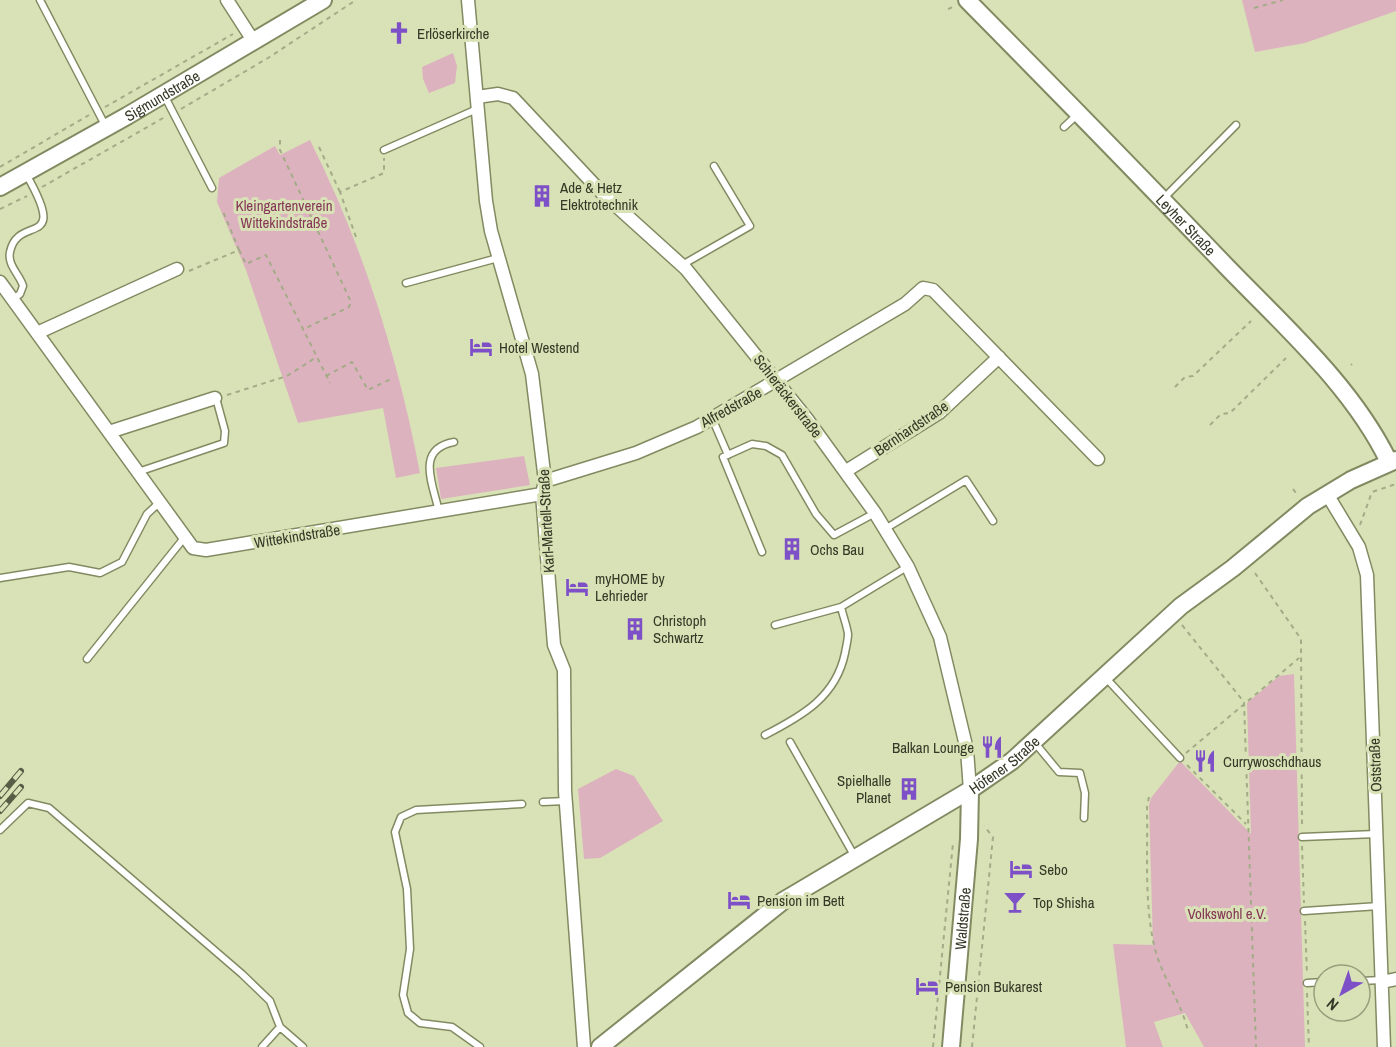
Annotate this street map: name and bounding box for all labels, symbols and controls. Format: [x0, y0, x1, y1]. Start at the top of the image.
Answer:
church icon: Erlöserkirche [386, 20, 412, 46]
place label: Erlöserkirche [417, 23, 490, 44]
street label: Sigmundstraße [120, 65, 204, 126]
place label: Ade & Hetz Elektrotechnik [559, 177, 639, 215]
building icon: Ade & Hetz Elektrotechnik [529, 183, 555, 209]
street label: Leyher Straße [1152, 189, 1221, 260]
park label: Kleingartenverein Wittekindstraße [235, 195, 333, 233]
hotel icon: Hotel Westend [468, 334, 494, 360]
place label: Hotel Westend [499, 337, 579, 358]
street label: Schieräckerstraße [749, 350, 827, 442]
street label: Alfredstraße [696, 382, 766, 433]
street label: Bernhardstraße [870, 395, 952, 461]
street label: Karl-Martell-Straße [533, 468, 559, 573]
street label: Wittekindstraße [252, 519, 342, 553]
building icon: Ochs Bau [779, 536, 805, 562]
place label: Ochs Bau [810, 539, 864, 560]
place label: myHOME by Lehrieder [595, 568, 666, 606]
hotel icon: myHOME by Lehrieder [564, 574, 590, 600]
place label: Christoph Schwartz [653, 610, 706, 648]
building icon: Christoph Schwartz [622, 616, 648, 642]
street label: Höfener Straße [964, 731, 1044, 798]
restaurant icon: Balkan Lounge [979, 734, 1005, 760]
place label: Balkan Lounge [892, 737, 974, 758]
street label: Oststraße [1364, 737, 1386, 792]
restaurant icon: Currywoschdhaus [1192, 748, 1218, 774]
place label: Currywoschdhaus [1223, 751, 1321, 772]
place label: Spielhalle Planet [837, 770, 892, 808]
building icon: Spielhalle Planet [896, 776, 922, 802]
hotel icon: Sebo [1008, 856, 1034, 882]
place label: Sebo [1039, 859, 1068, 880]
street label: Waldstraße [949, 886, 975, 951]
hotel icon: Pension im Bett [726, 887, 752, 913]
bar icon: Top Shisha [1002, 889, 1028, 915]
place label: Pension im Bett [757, 890, 845, 911]
place label: Top Shisha [1033, 892, 1095, 913]
park label: Volkswohl e.V. [1188, 903, 1266, 924]
north arrow [1312, 963, 1372, 1023]
hotel icon: Pension Bukarest [914, 973, 940, 999]
place label: Pension Bukarest [945, 976, 1043, 997]
text: N [1322, 993, 1343, 1016]

